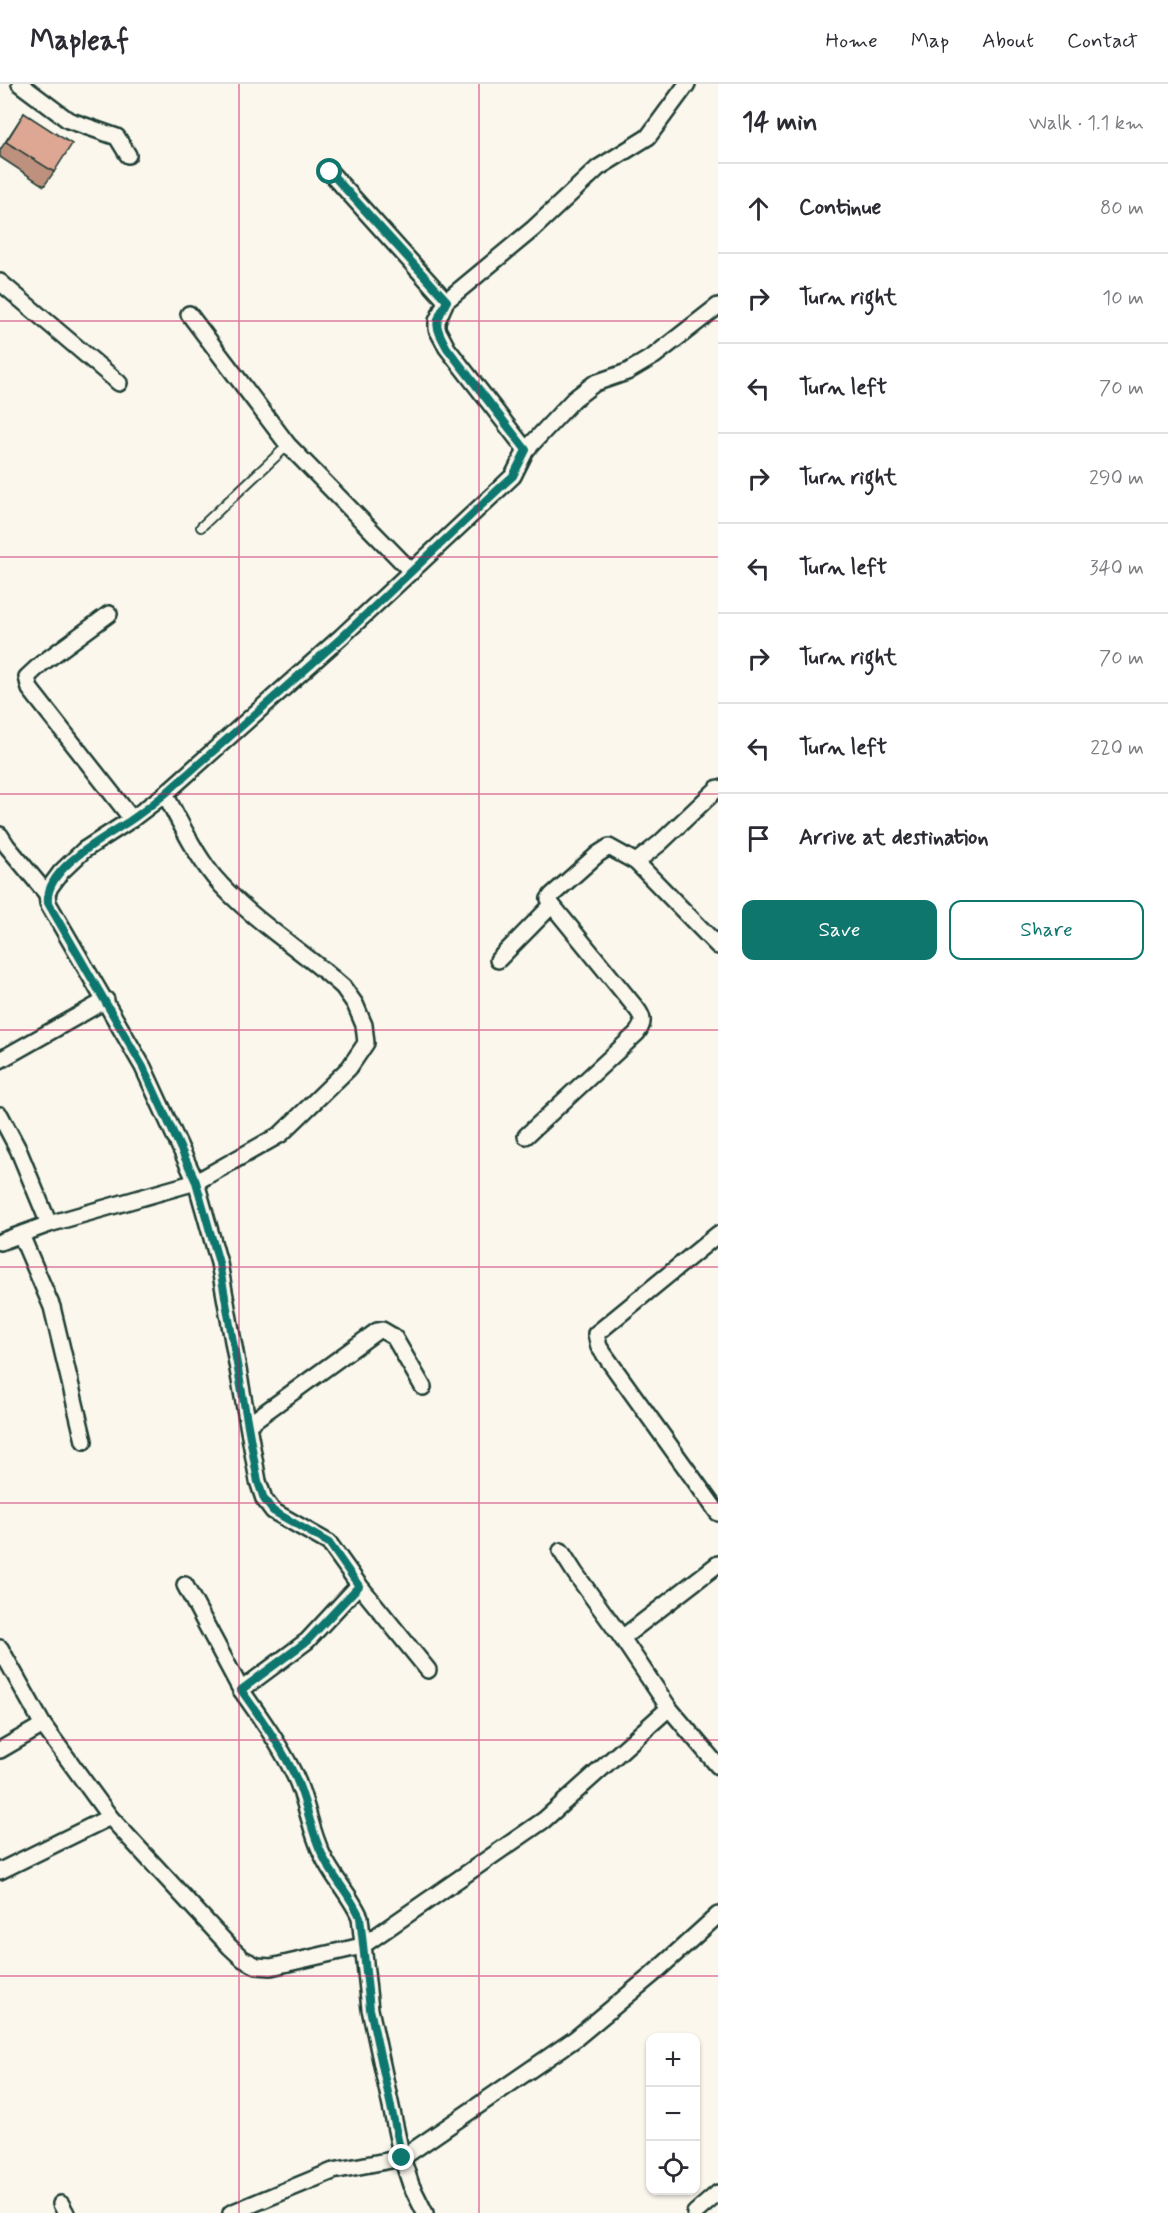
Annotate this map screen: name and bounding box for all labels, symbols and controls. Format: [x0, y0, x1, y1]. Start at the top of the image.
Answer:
text: Mapleaf [30, 23, 129, 60]
text: Home [826, 27, 878, 55]
text: Map [911, 27, 949, 55]
text: About [982, 27, 1034, 55]
text: Contact [1067, 27, 1138, 55]
text: 14 min [742, 106, 818, 140]
text: Walk · 1.1 km [1029, 110, 1144, 137]
route start [316, 158, 342, 184]
icon: ahead [742, 192, 775, 225]
text: Continue [799, 194, 881, 222]
text: 80 m [1100, 195, 1144, 222]
icon: right [742, 282, 775, 315]
text: Turn right [799, 284, 897, 312]
text: 10 m [1102, 285, 1144, 312]
icon: left [742, 372, 775, 405]
text: Turn left [799, 374, 887, 402]
text: 70 m [1099, 375, 1144, 402]
icon: right [742, 462, 775, 495]
text: Turn right [799, 464, 897, 492]
text: 290 m [1089, 465, 1144, 492]
icon: left [742, 552, 775, 585]
text: Turn left [799, 554, 887, 582]
text: 340 m [1089, 555, 1144, 582]
icon: right [742, 642, 775, 675]
text: Turn right [799, 644, 897, 672]
text: 70 m [1099, 645, 1144, 672]
icon: left [742, 732, 775, 765]
text: Turn left [799, 734, 887, 762]
text: 220 m [1090, 735, 1144, 762]
icon: arrive [742, 822, 775, 855]
text: Arrive at destination [799, 824, 989, 852]
button: Save [742, 900, 937, 960]
button: Share [949, 900, 1144, 960]
map controls [646, 2033, 700, 2195]
button: + [646, 2033, 700, 2087]
button: − [646, 2087, 700, 2141]
button: locate [646, 2141, 700, 2195]
route end [388, 2144, 414, 2170]

